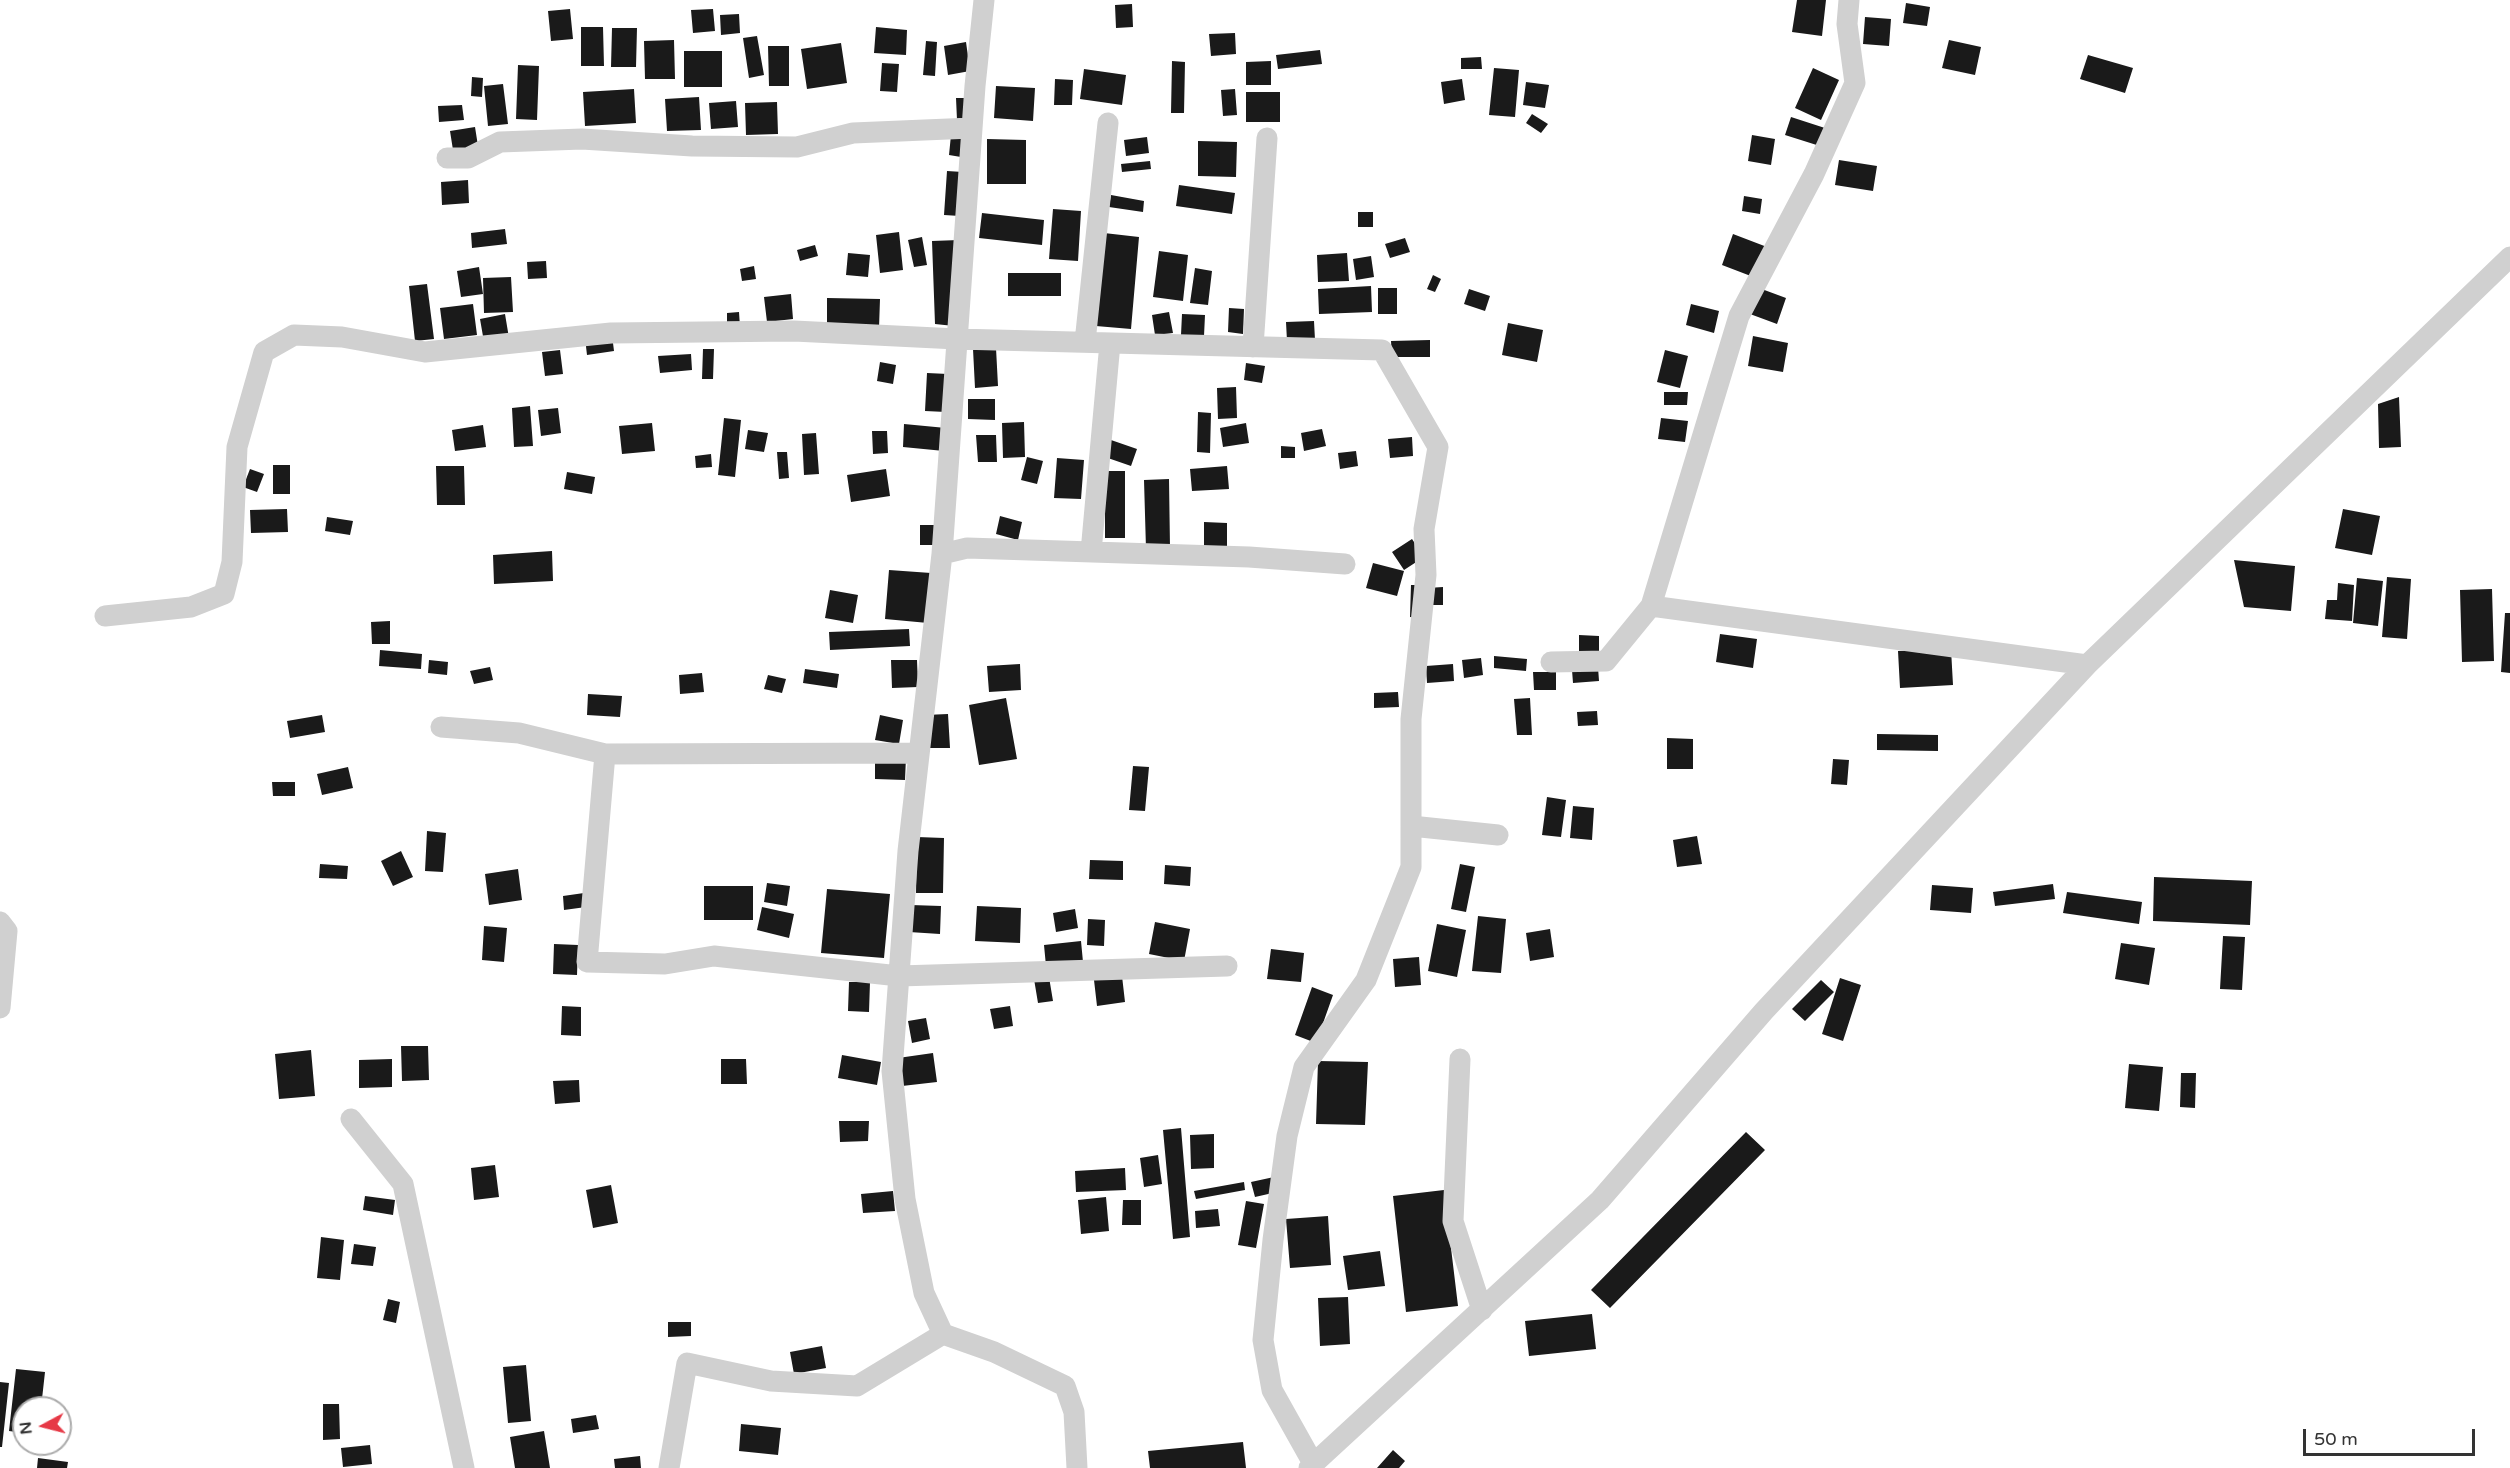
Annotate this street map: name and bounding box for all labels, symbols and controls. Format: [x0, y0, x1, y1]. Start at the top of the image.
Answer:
north arrow [12, 1396, 72, 1456]
scale bar [2306, 1417, 2478, 1455]
text: N [15, 1420, 37, 1436]
text: 50 m [2314, 1428, 2358, 1450]

